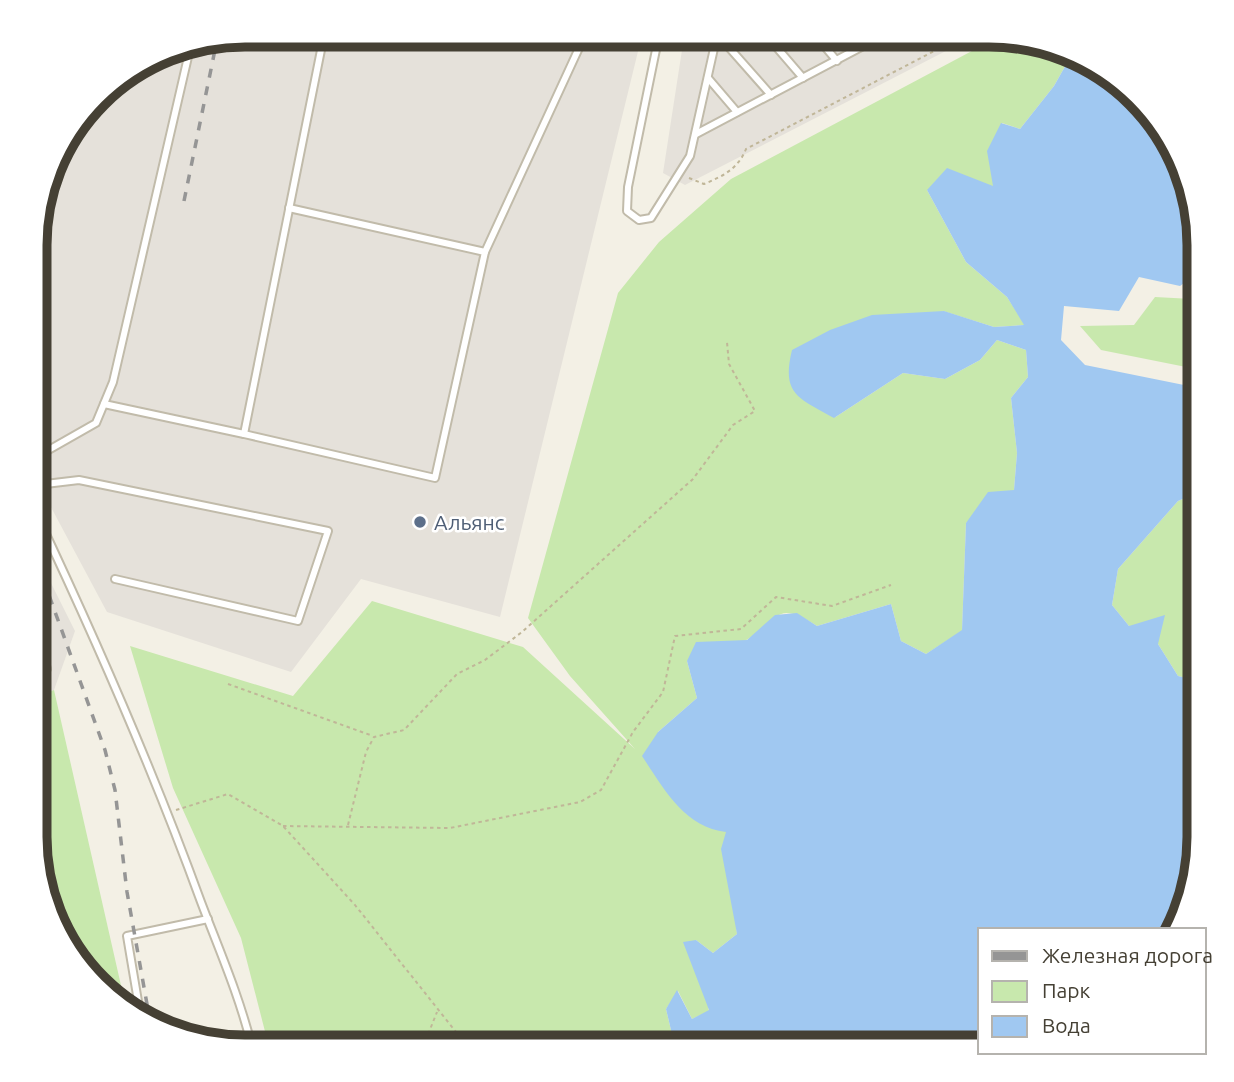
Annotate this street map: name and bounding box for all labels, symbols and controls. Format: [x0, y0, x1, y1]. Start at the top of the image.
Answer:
place label: Альянс [434, 510, 505, 534]
marker: Альянс [412, 514, 428, 530]
legend [978, 928, 1206, 1054]
text: Железная дорога [1042, 943, 1213, 967]
text: Парк [1042, 978, 1091, 1002]
text: Вода [1042, 1013, 1091, 1037]

